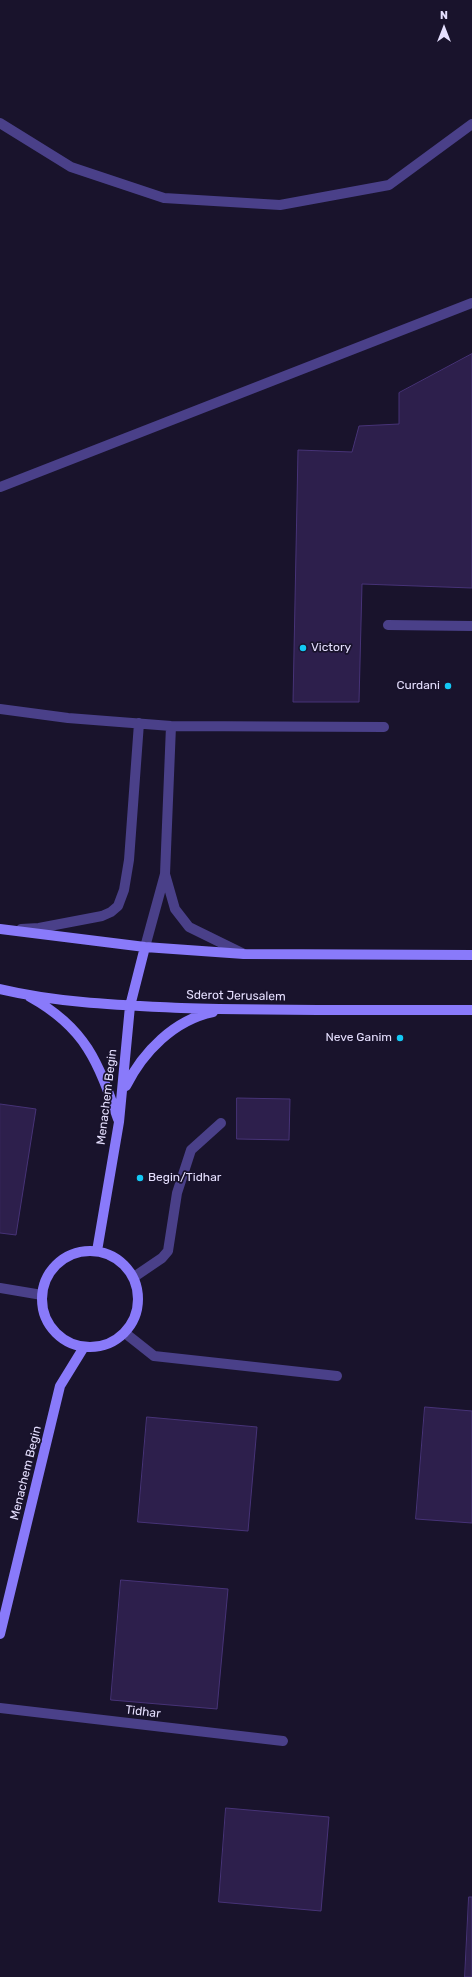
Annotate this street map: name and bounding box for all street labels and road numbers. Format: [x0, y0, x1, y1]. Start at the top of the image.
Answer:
street label: Sderot Jerusalem [186, 988, 286, 1004]
street label: Menachem Begin [94, 1048, 120, 1146]
street label: Menachem Begin [7, 1424, 45, 1522]
street label: Tidhar [125, 1703, 161, 1721]

